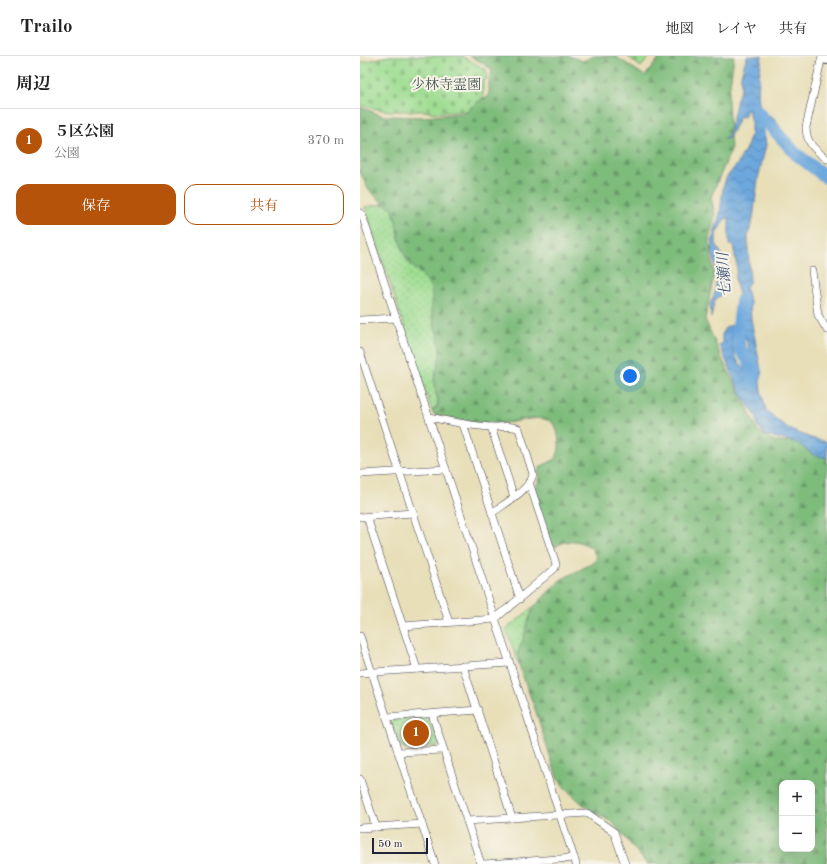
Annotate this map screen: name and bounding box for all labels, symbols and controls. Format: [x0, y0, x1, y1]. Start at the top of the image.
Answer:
text: Trailo [20, 18, 73, 37]
text: 地図 [666, 22, 694, 36]
text: レイヤ [716, 22, 757, 36]
text: 共有 [779, 22, 807, 36]
text: 周辺 [16, 76, 50, 93]
park label: 少林寺霊園 [411, 77, 481, 92]
text: ５区公園 [54, 125, 114, 140]
text: 1 [25, 134, 33, 147]
text: 370 m [307, 134, 344, 147]
text: 公園 [54, 147, 80, 160]
button: 保存 [16, 184, 176, 225]
button: 共有 [184, 184, 344, 225]
water label: 七瀬川 [714, 250, 735, 298]
your location [620, 366, 640, 386]
pin: 1 [403, 718, 429, 748]
map controls [779, 780, 815, 852]
button: + [779, 780, 815, 816]
button: − [779, 816, 815, 852]
scale bar [372, 836, 428, 855]
text: 50 m [378, 839, 403, 850]

